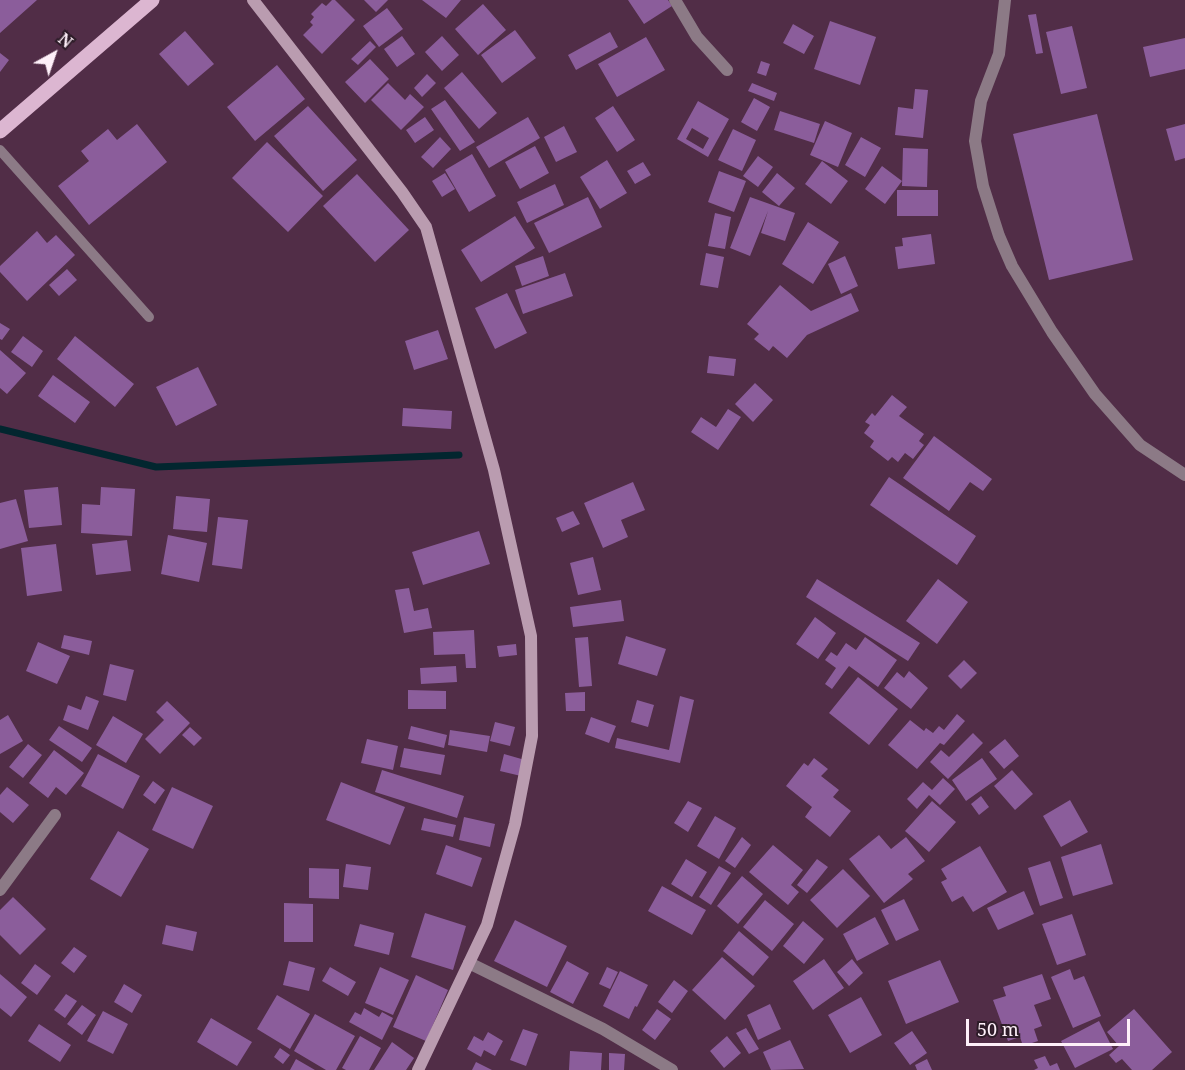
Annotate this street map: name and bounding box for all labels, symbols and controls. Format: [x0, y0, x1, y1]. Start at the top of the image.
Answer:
north arrow [24, 24, 84, 84]
text: N [54, 28, 77, 53]
scale bar [969, 1007, 1132, 1045]
text: 50 m [977, 1017, 1019, 1041]

